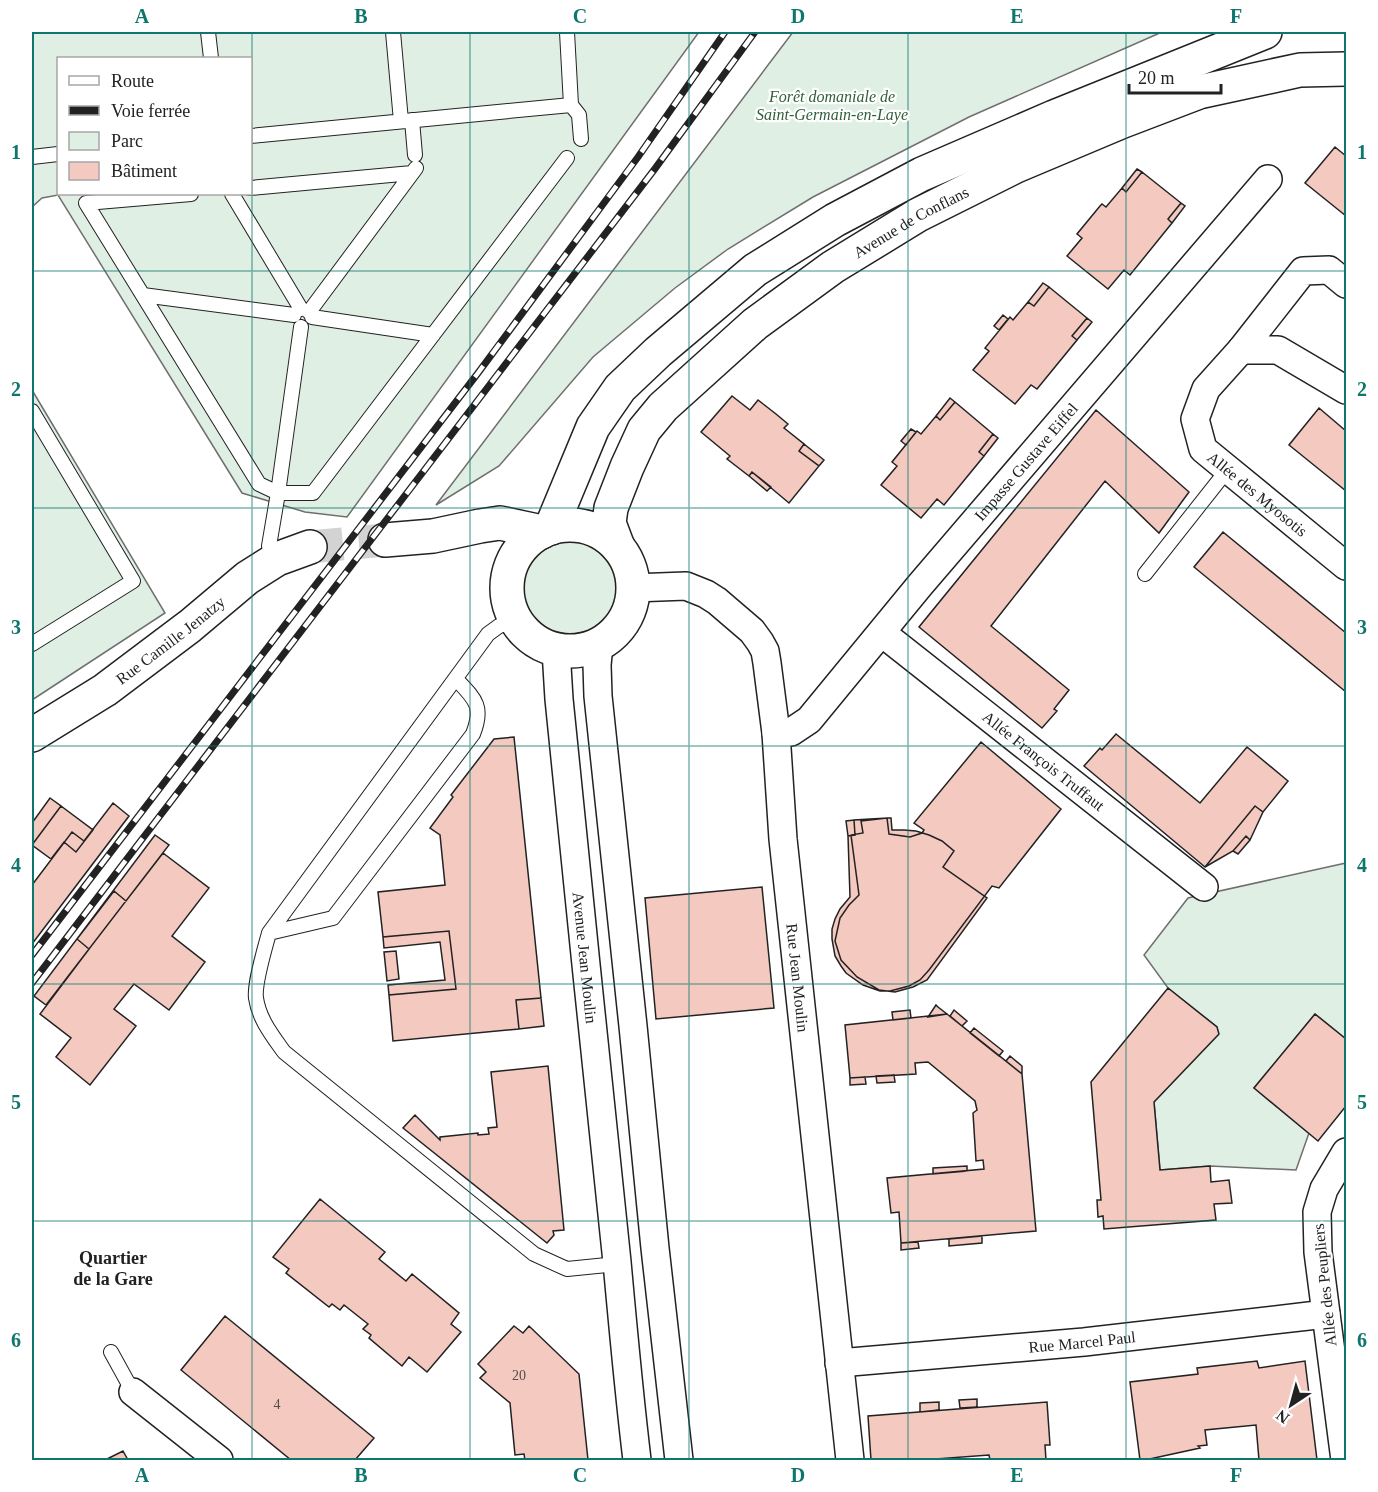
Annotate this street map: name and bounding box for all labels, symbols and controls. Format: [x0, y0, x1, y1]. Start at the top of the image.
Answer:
text: A [135, 5, 150, 27]
text: B [354, 5, 368, 27]
text: C [573, 5, 587, 27]
text: D [791, 5, 805, 27]
text: E [1010, 5, 1024, 27]
text: F [1230, 5, 1242, 27]
legend [57, 57, 252, 195]
scale bar [1129, 57, 1220, 95]
text: 20 m [1138, 68, 1175, 88]
text: Route [111, 71, 154, 91]
park label: Forêt domaniale de Saint-Germain-en-Laye [756, 88, 908, 124]
text: Voie ferrée [111, 101, 190, 121]
text: Parc [111, 131, 143, 151]
text: 1 [11, 141, 21, 163]
text: 1 [1357, 141, 1367, 163]
text: Bâtiment [111, 161, 177, 181]
street label: Avenue de Conflans [850, 183, 971, 261]
text: 2 [11, 378, 21, 400]
text: 2 [1357, 378, 1367, 400]
street label: Impasse Gustave Eiffel [971, 399, 1082, 524]
street label: Allée des Myosotis [1204, 448, 1311, 540]
street label: Rue Camille Jenatzy [113, 593, 229, 688]
text: 3 [11, 616, 21, 638]
text: 3 [1357, 616, 1367, 638]
street label: Allée François Truffaut [979, 708, 1108, 814]
text: 4 [11, 854, 21, 876]
text: 4 [1357, 854, 1367, 876]
street label: Avenue Jean Moulin [570, 891, 600, 1024]
street label: Rue Jean Moulin [783, 922, 812, 1033]
text: 5 [11, 1091, 21, 1113]
text: 5 [1357, 1091, 1367, 1113]
street label: Allée des Peupliers [1310, 1223, 1340, 1347]
district label: Quartier de la Gare [73, 1248, 153, 1289]
street label: Rue Marcel Paul [1028, 1328, 1137, 1356]
text: 6 [11, 1329, 21, 1351]
text: 6 [1357, 1329, 1367, 1351]
house number: 20 [512, 1368, 526, 1383]
north arrow [1261, 1375, 1321, 1435]
house number: 4 [274, 1397, 281, 1412]
text: N [1272, 1406, 1292, 1427]
text: A [135, 1464, 150, 1486]
text: B [354, 1464, 368, 1486]
text: C [573, 1464, 587, 1486]
text: D [791, 1464, 805, 1486]
text: E [1010, 1464, 1024, 1486]
text: F [1230, 1464, 1242, 1486]

